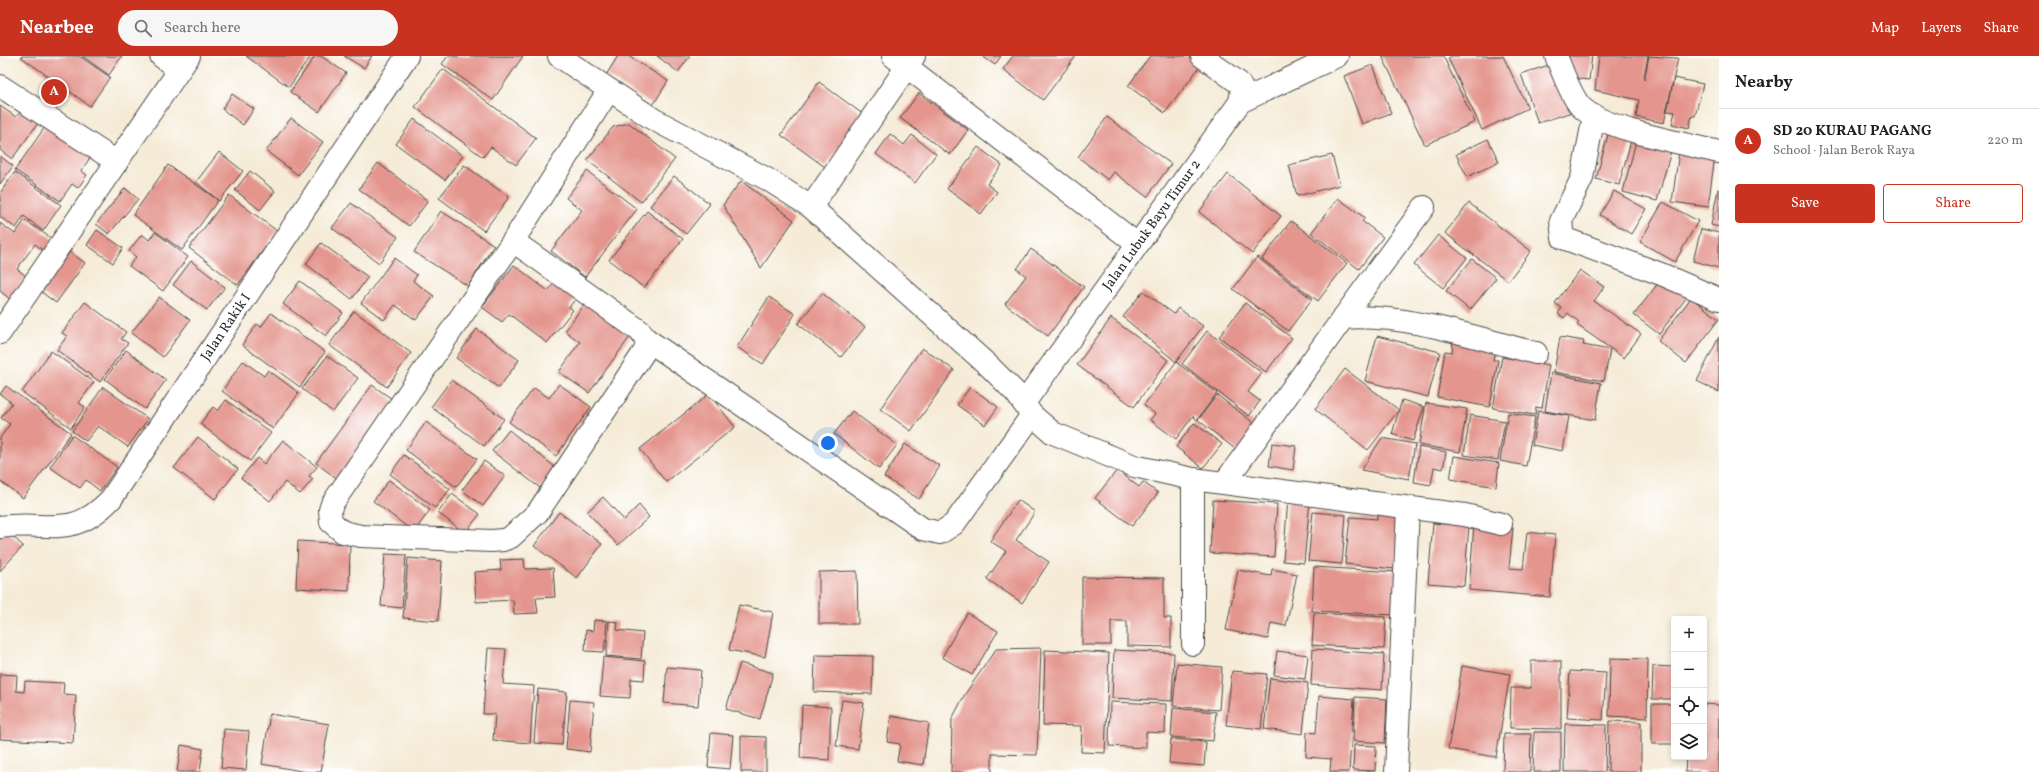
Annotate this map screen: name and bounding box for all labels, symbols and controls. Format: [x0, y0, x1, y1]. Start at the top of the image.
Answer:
search box [118, 10, 398, 46]
text: Nearbee [20, 15, 94, 41]
icon: search [132, 17, 154, 39]
text: Search here [164, 18, 241, 39]
text: Map [1871, 19, 1899, 38]
text: Layers [1921, 19, 1961, 38]
text: Share [1983, 19, 2019, 38]
text: Nearby [1735, 71, 1793, 94]
pin: A [41, 77, 67, 107]
text: SD 20 KURAU PAGANG [1773, 121, 1932, 142]
text: A [1743, 132, 1753, 150]
text: 220 m [1987, 132, 2023, 150]
text: School · Jalan Berok Raya [1773, 142, 1915, 160]
street label: Jalan Lubuk Bayu Timur 2 [1098, 156, 1205, 294]
button: Save [1735, 184, 1875, 223]
button: Share [1883, 184, 2023, 223]
street label: Jalan Rakik I [196, 289, 255, 365]
your location [818, 433, 838, 453]
map controls [1671, 616, 1707, 760]
button: + [1671, 616, 1707, 652]
button: − [1671, 652, 1707, 688]
button: locate [1671, 688, 1707, 724]
button: layers [1671, 724, 1707, 760]

